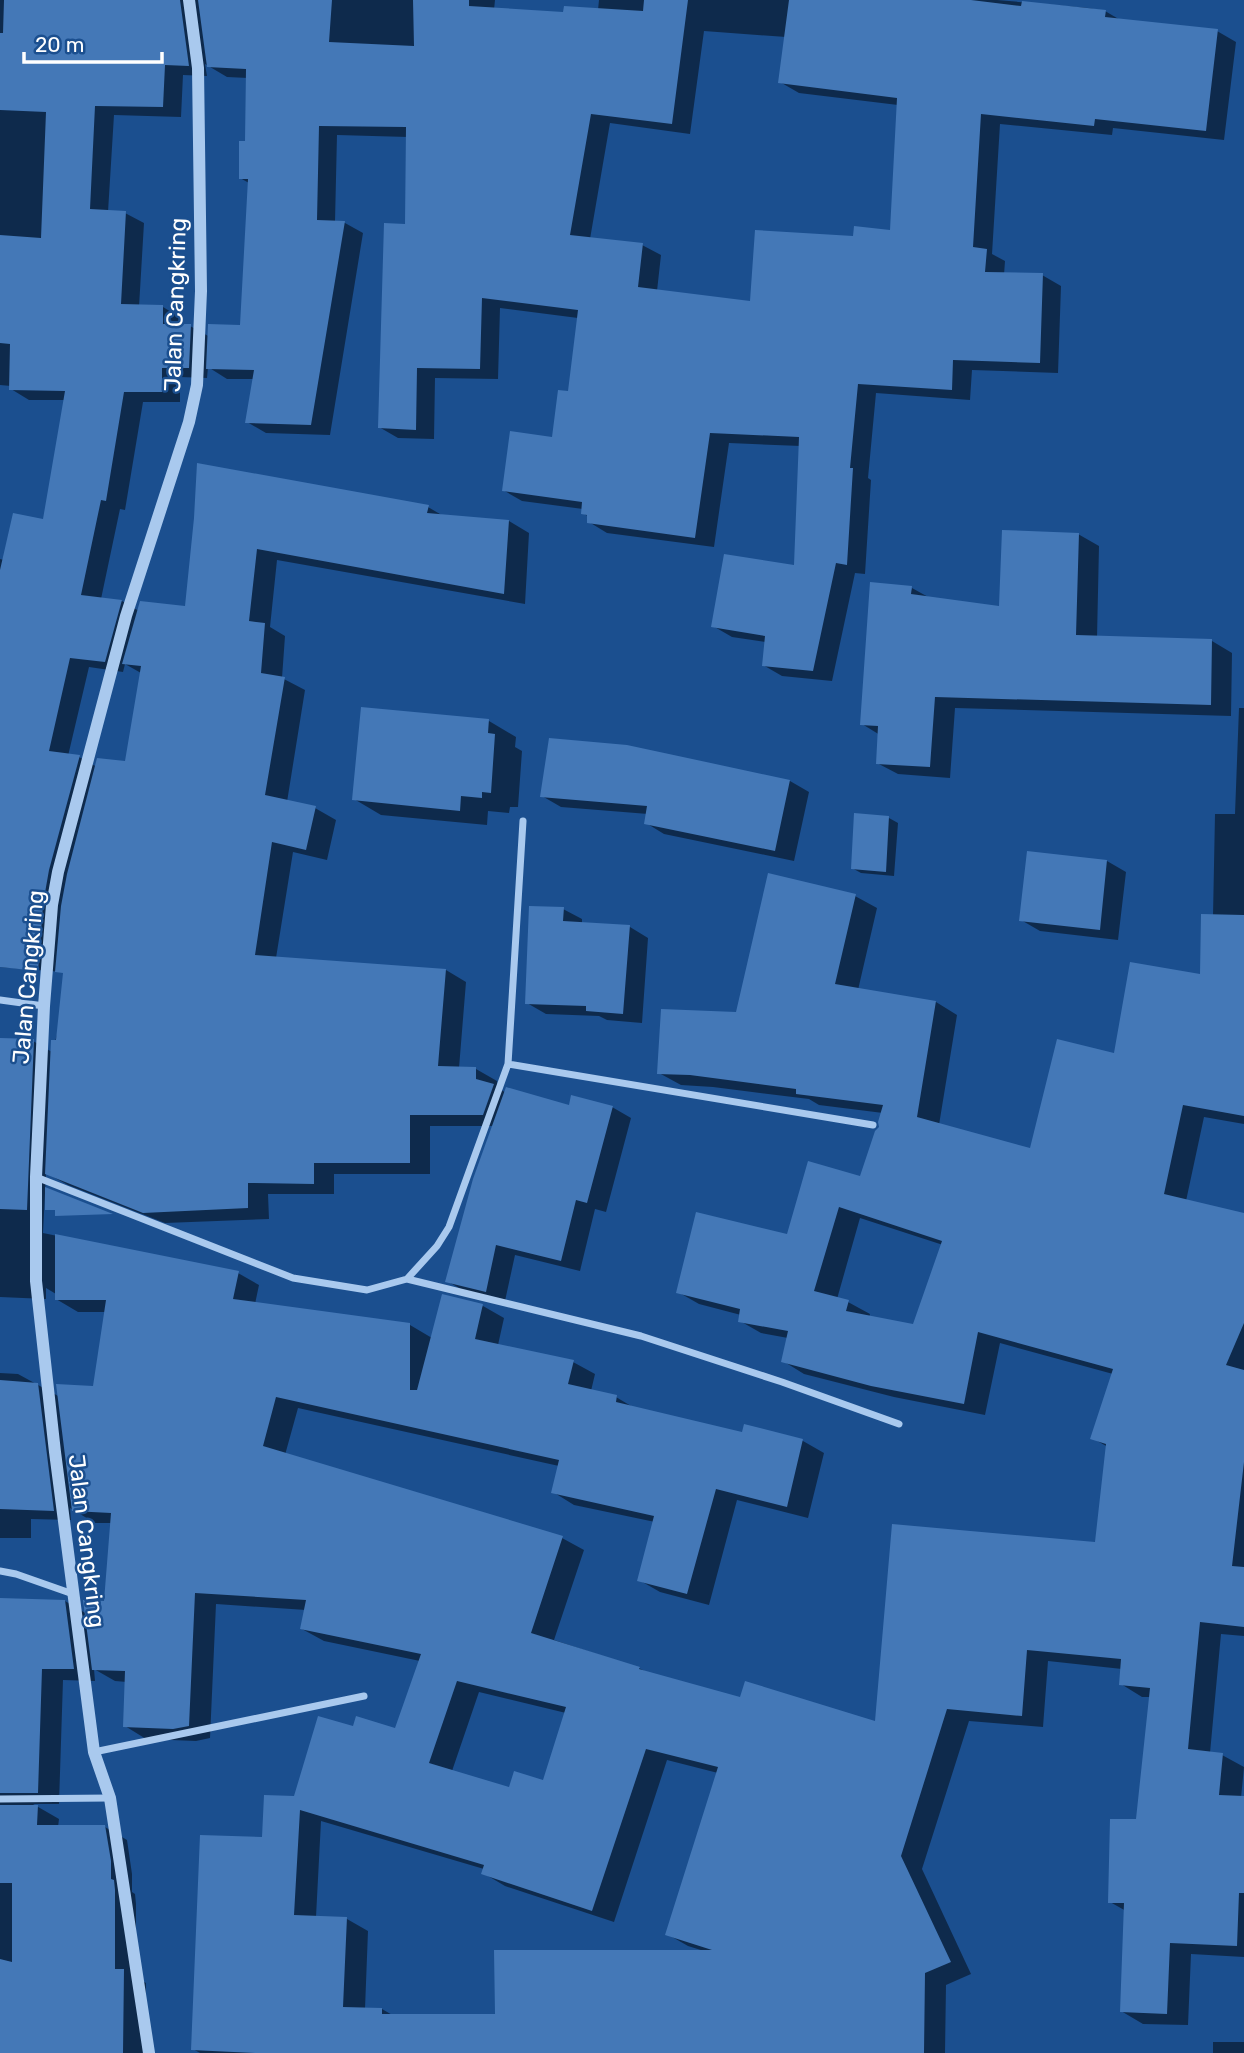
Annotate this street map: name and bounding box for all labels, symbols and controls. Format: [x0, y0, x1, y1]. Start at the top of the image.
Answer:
scale bar [24, 21, 163, 65]
text: 20 m [35, 32, 84, 57]
street label: Jalan Cangkring [158, 217, 192, 393]
street label: Jalan Cangkring [6, 889, 50, 1065]
street label: Jalan Cangkring [62, 1453, 112, 1629]

